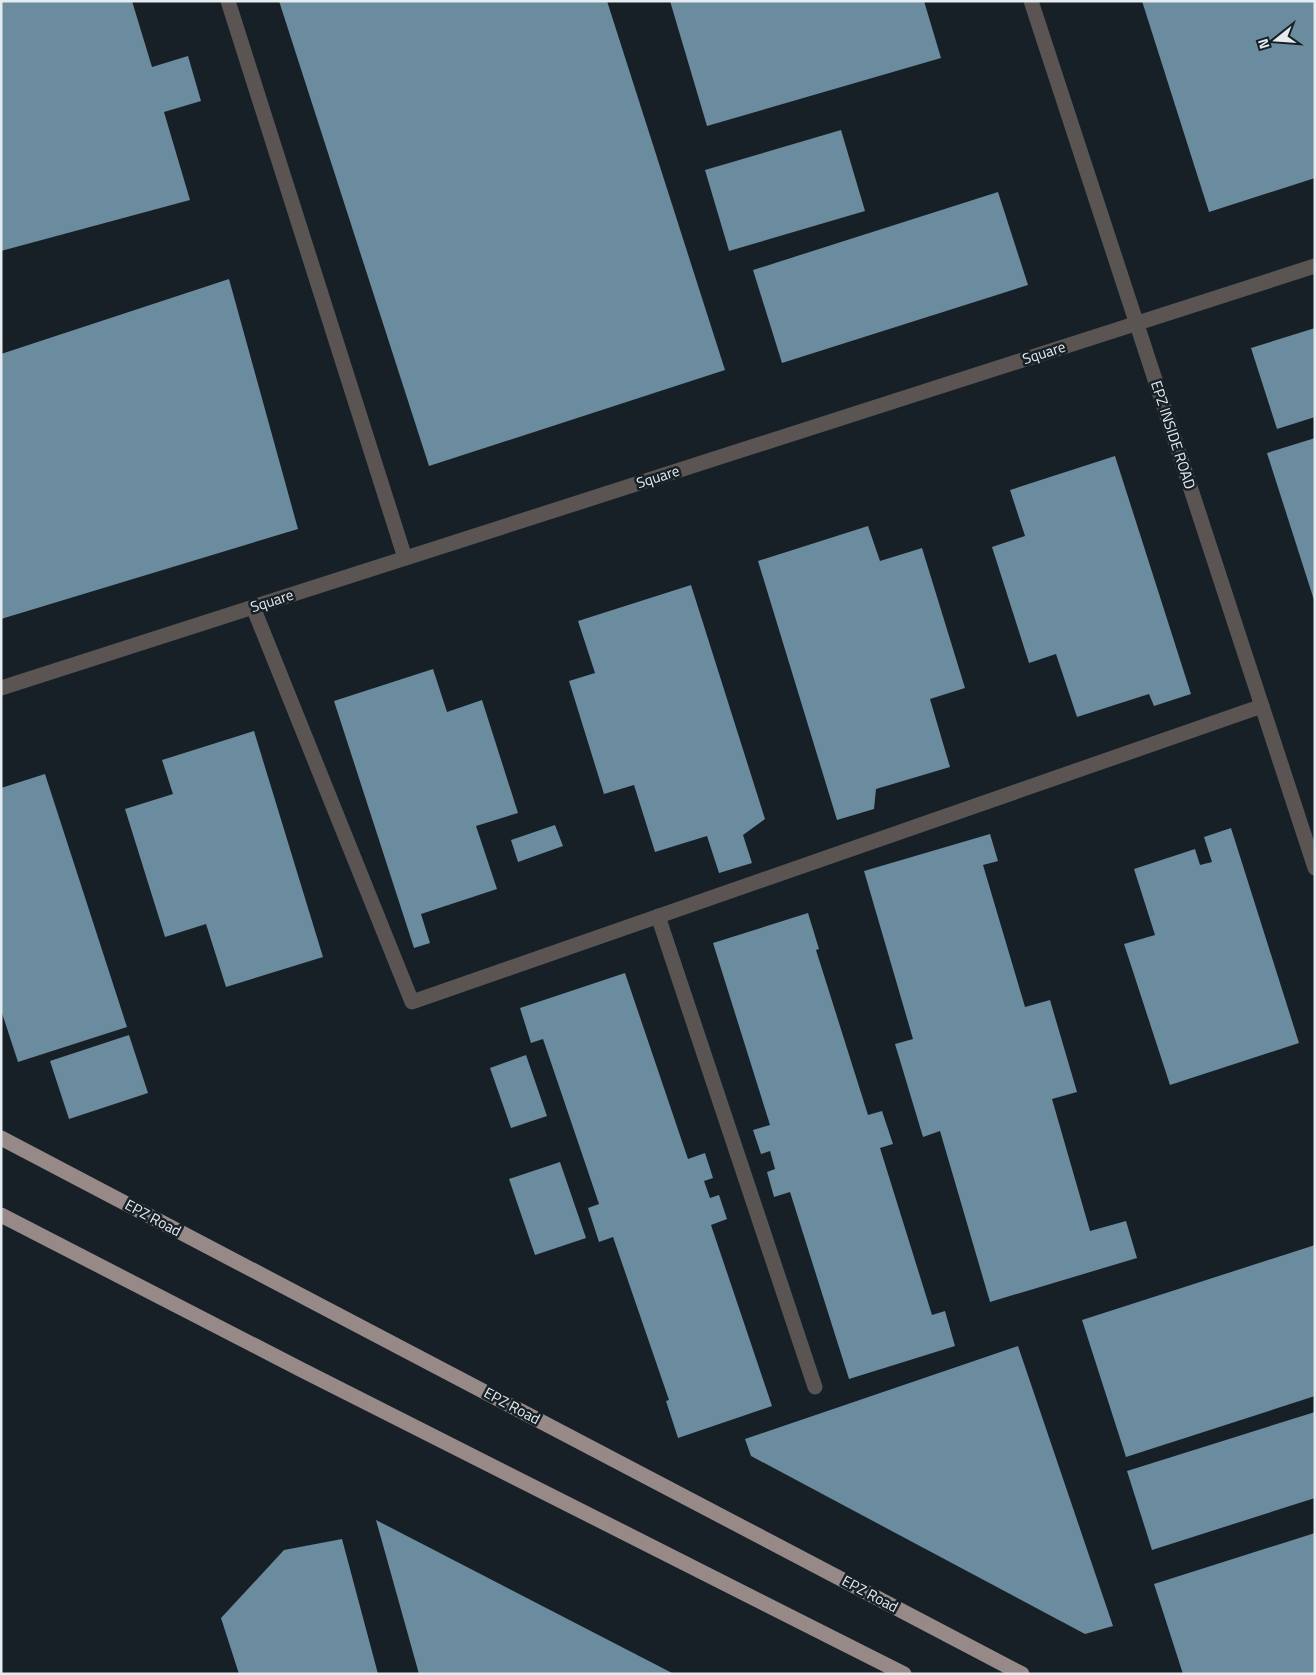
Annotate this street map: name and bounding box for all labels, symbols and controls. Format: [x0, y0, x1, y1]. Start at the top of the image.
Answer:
north arrow [1251, 15, 1301, 65]
text: N [1252, 36, 1275, 52]
street label: Square [1019, 335, 1068, 370]
street label: EPZ INSIDE ROAD [1145, 378, 1202, 492]
street label: Square [633, 459, 682, 494]
street label: Square [247, 583, 296, 618]
street label: EPZ Road [121, 1193, 186, 1242]
street label: EPZ Road [480, 1381, 545, 1430]
street label: EPZ Road [838, 1569, 903, 1618]

